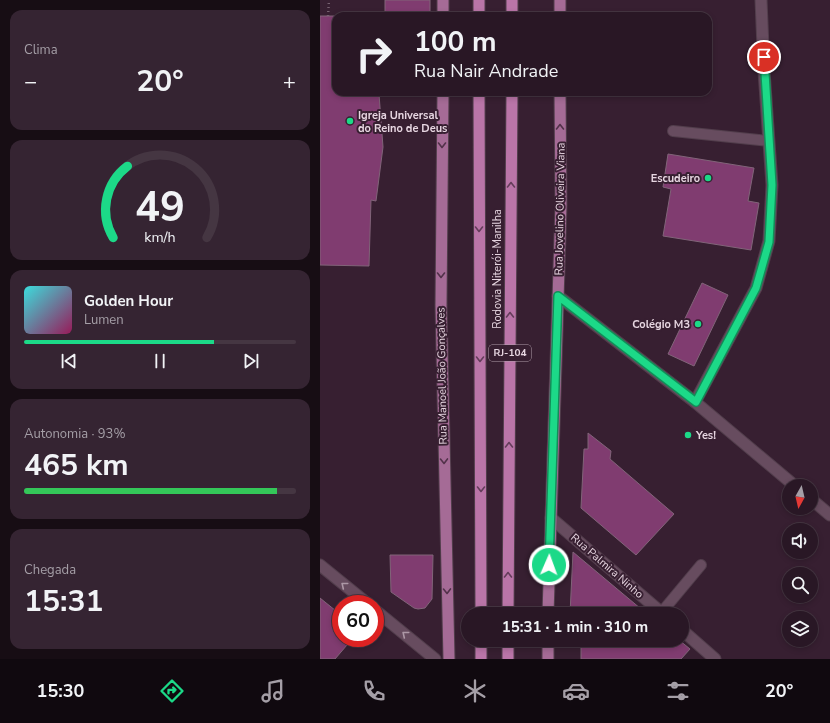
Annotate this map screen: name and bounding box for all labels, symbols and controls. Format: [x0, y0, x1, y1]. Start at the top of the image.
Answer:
text: 100 m [414, 23, 497, 61]
icon: right [348, 28, 400, 80]
pin [747, 40, 781, 74]
text: Clima [24, 41, 58, 59]
icon: arrive [753, 46, 775, 68]
text: Rua Nair Andrade [414, 59, 558, 83]
text: 20° [136, 61, 184, 102]
text: − [24, 67, 37, 97]
text: + [283, 67, 296, 97]
place label: Igreja Universal do Reino de Deus [358, 108, 447, 136]
marker: Igreja Universal do Reino de Deus [345, 116, 355, 126]
one-way arrow [556, 124, 564, 130]
one-way arrow [438, 142, 447, 148]
street label: Rua Jovelino Oliveira Viana [551, 142, 569, 276]
place label: Escudeiro [651, 171, 700, 186]
marker: Escudeiro [703, 173, 713, 183]
text: 49 [135, 178, 185, 235]
one-way arrow [507, 182, 515, 188]
street label: Rodovia Niterói-Manilha [490, 209, 505, 329]
one-way arrow [475, 226, 484, 232]
text: km/h [144, 227, 176, 246]
one-way arrow [437, 272, 446, 278]
text: Golden Hour [84, 291, 173, 311]
street label: Rua Manoel João Gonçalves [433, 307, 451, 445]
text: Lumen [84, 311, 124, 329]
one-way arrow [506, 312, 514, 318]
place label: Colégio M3 [632, 317, 690, 332]
marker: Colégio M3 [693, 319, 703, 329]
road number: RJ-104 [489, 345, 531, 361]
icon: previous [58, 350, 80, 372]
icon: pause [149, 350, 171, 372]
icon: next [240, 350, 262, 372]
one-way arrow [476, 356, 484, 362]
text: Autonomia · 93% [24, 425, 125, 443]
place label: Yes! [695, 428, 716, 443]
marker: Yes! [683, 430, 693, 440]
one-way arrow [505, 442, 513, 448]
text: 465 km [24, 445, 129, 486]
one-way arrow [440, 458, 448, 464]
north arrow [782, 479, 818, 515]
map controls [782, 479, 818, 647]
one-way arrow [477, 486, 485, 492]
button: sound [782, 523, 818, 559]
street label: Rua Palmira Ninho [567, 530, 647, 602]
position arrow [528, 544, 570, 586]
text: Chegada [24, 561, 76, 579]
button: search [782, 567, 818, 603]
one-way arrow [504, 572, 512, 578]
text: 15:31 [24, 581, 103, 622]
one-way arrow [341, 582, 348, 589]
one-way arrow [443, 588, 451, 594]
speed limit sign: 60 [332, 595, 384, 647]
button: layers [782, 611, 818, 647]
text: 15:31 · 1 min · 310 m [502, 617, 648, 637]
one-way arrow [403, 632, 410, 639]
icon: directions [158, 677, 186, 705]
icon: music [259, 677, 287, 705]
icon: phone [360, 677, 388, 705]
icon: climate [461, 677, 489, 705]
icon: car [562, 677, 590, 705]
icon: filters [664, 677, 692, 705]
text: 15:30 [37, 679, 84, 703]
text: 20° [765, 679, 793, 703]

